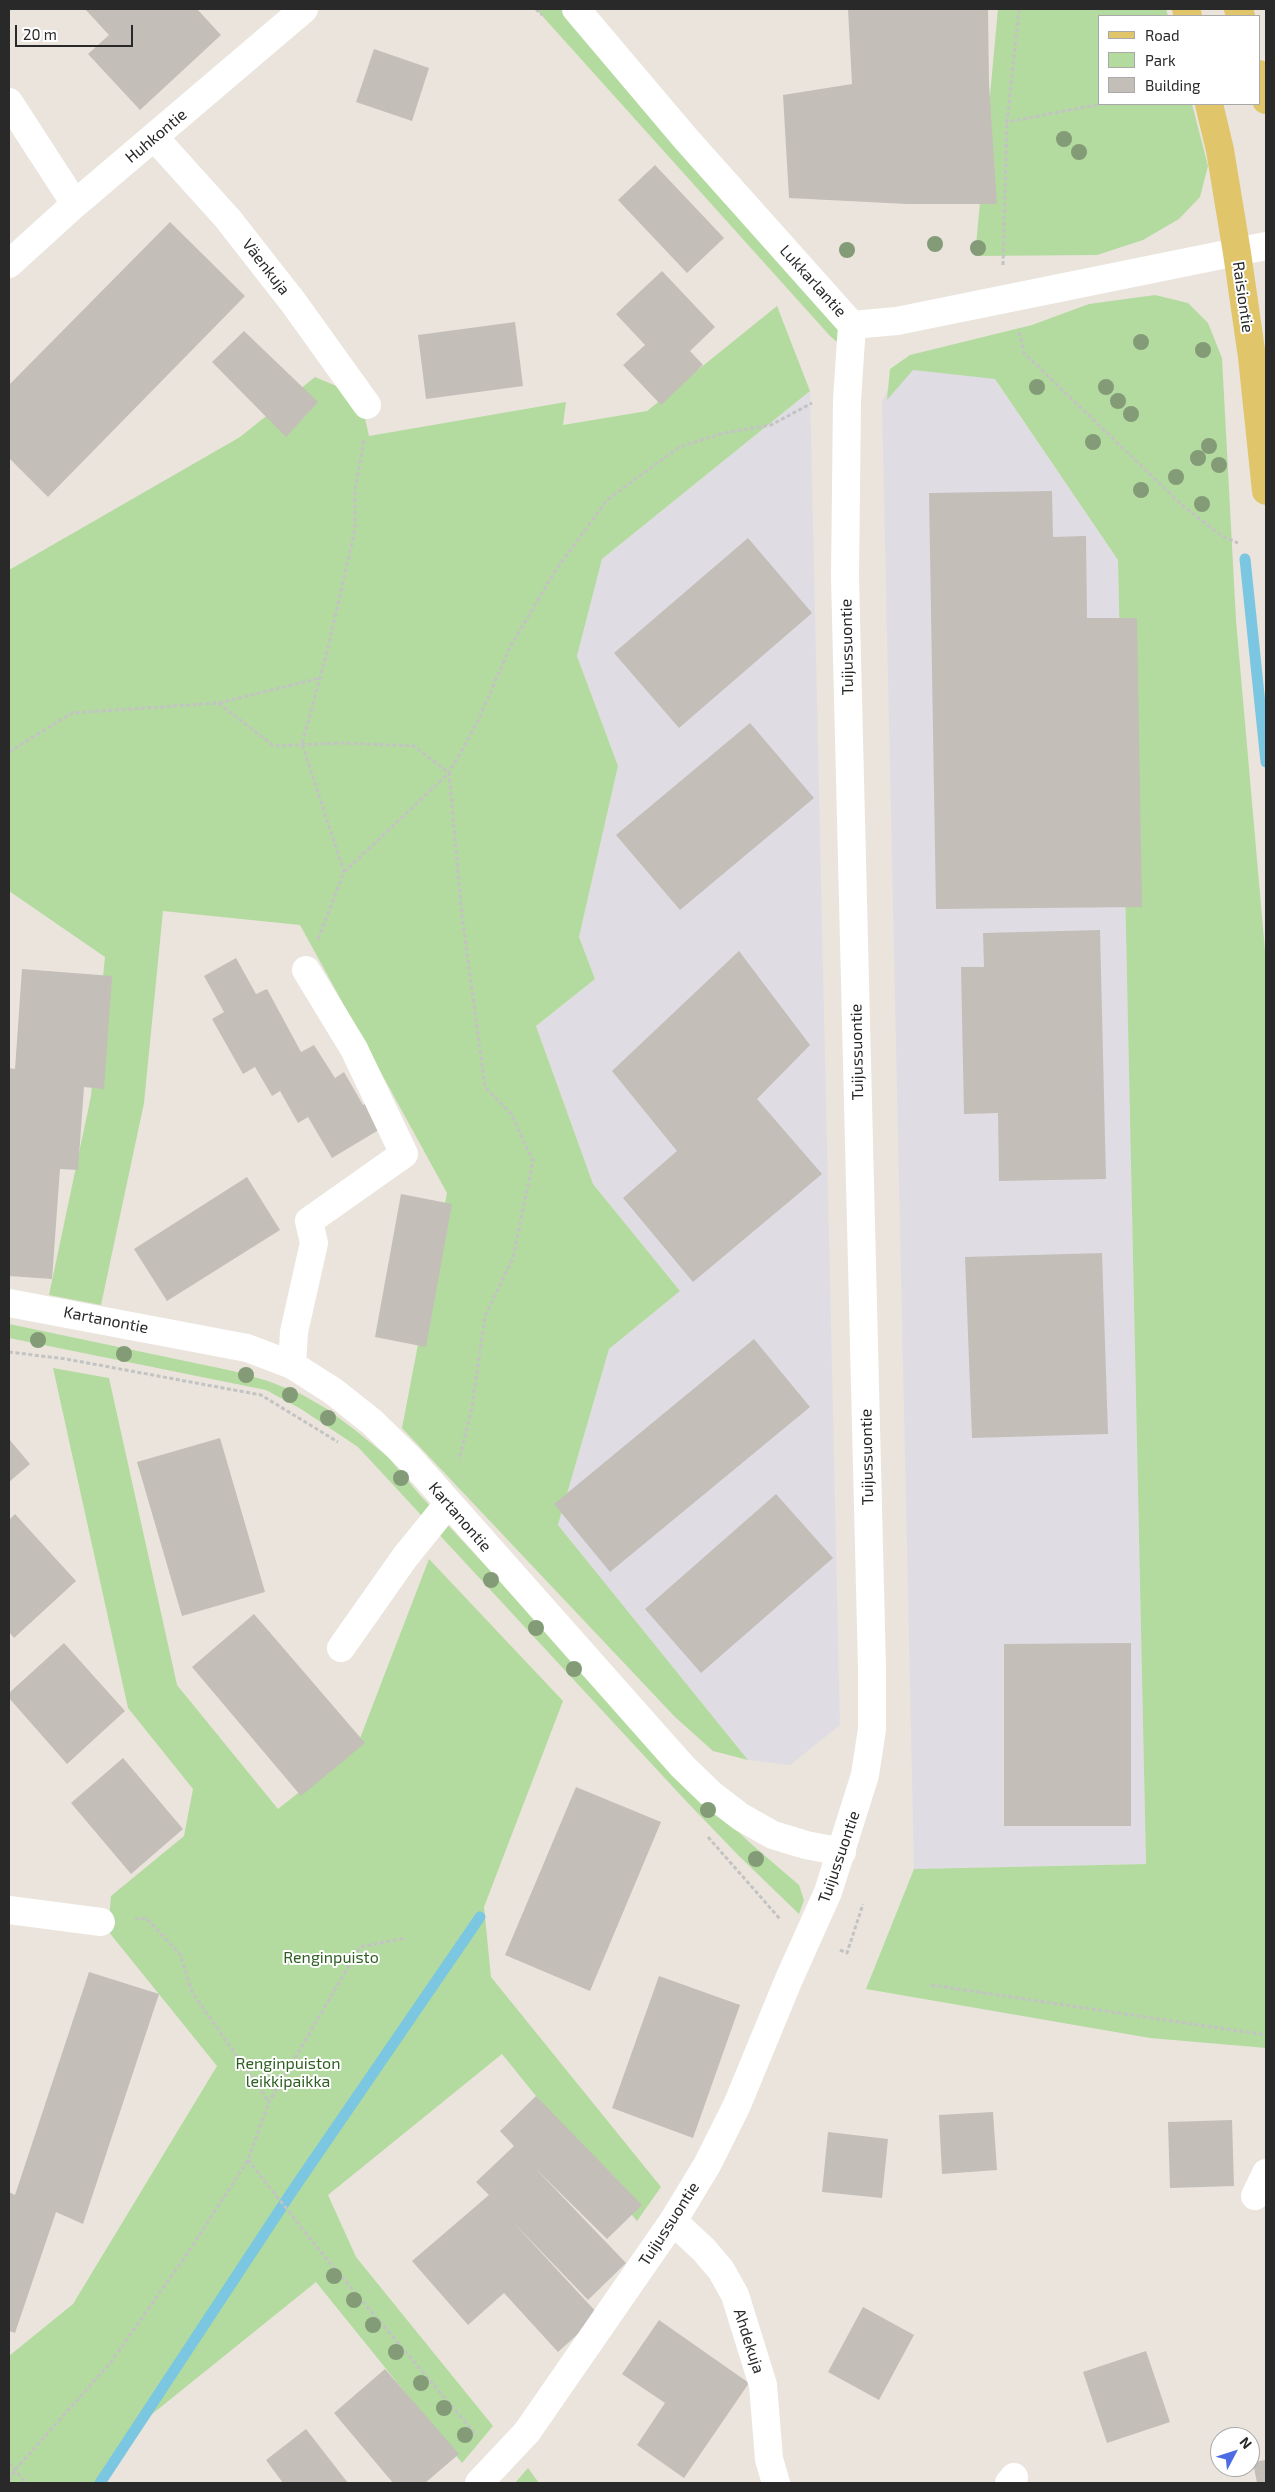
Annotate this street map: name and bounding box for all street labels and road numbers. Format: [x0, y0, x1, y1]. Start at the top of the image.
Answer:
street label: Huhkontie [121, 105, 191, 167]
street label: Väenkuja [238, 235, 294, 299]
street label: Lukkarlantie [776, 241, 850, 321]
street label: Raisiontie [1228, 260, 1258, 334]
street label: Tuijussuontie [837, 599, 857, 695]
street label: Tuijussuontie [847, 1004, 867, 1100]
street label: Kartanontie [62, 1302, 150, 1338]
street label: Tuijussuontie [857, 1409, 877, 1505]
street label: Kartanontie [425, 1478, 495, 1556]
street label: Tuijussuontie [814, 1808, 864, 1906]
street label: Tuijussuontie [635, 2178, 703, 2270]
street label: Ahdekuja [730, 2306, 768, 2376]

